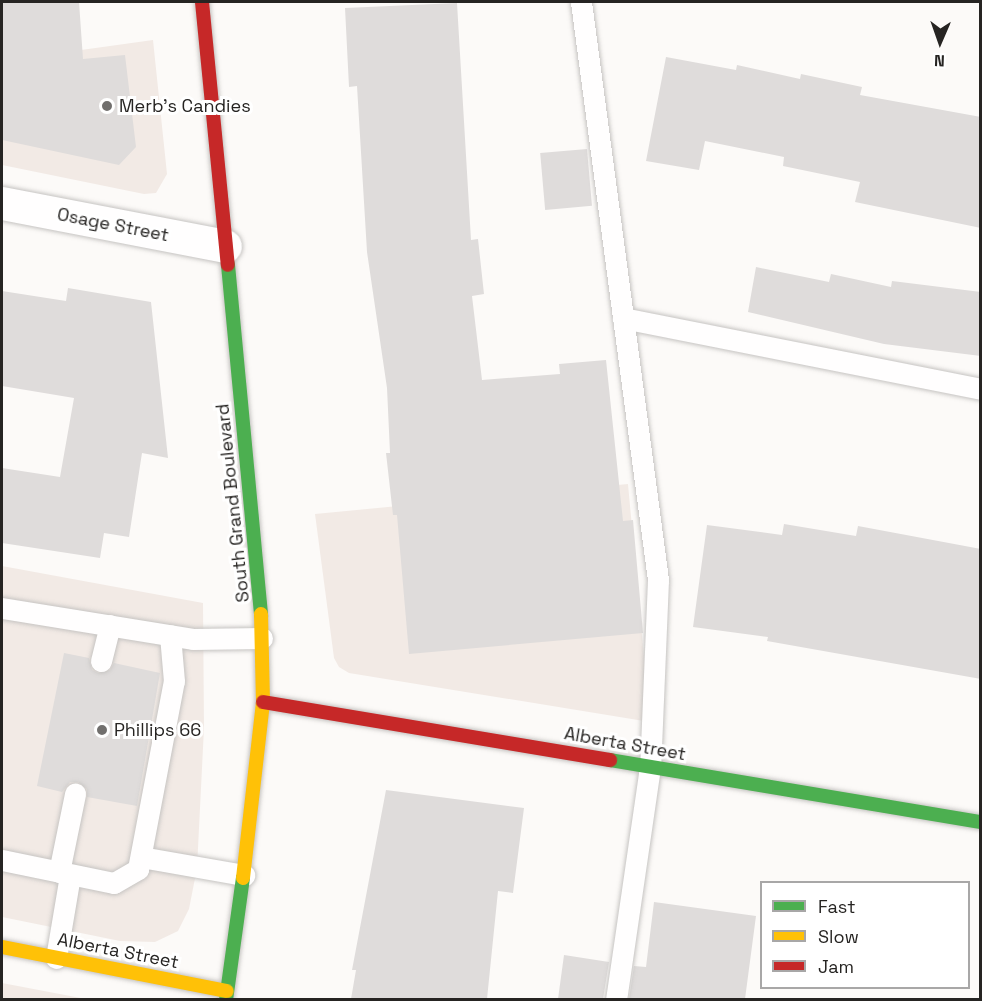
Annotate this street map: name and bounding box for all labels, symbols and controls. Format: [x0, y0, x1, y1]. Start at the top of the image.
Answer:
north arrow [910, 12, 970, 72]
text: N [934, 50, 945, 71]
place label: Merb's Candies [119, 95, 251, 117]
marker: Merb's Candies [100, 99, 114, 113]
street label: Osage Street [55, 204, 171, 246]
street label: South Grand Boulevard [212, 403, 254, 603]
place label: Phillips 66 [114, 719, 201, 741]
marker: Phillips 66 [95, 723, 109, 737]
street label: Alberta Street [563, 723, 687, 765]
legend [760, 881, 970, 989]
text: Fast [818, 895, 855, 918]
text: Slow [818, 925, 859, 948]
street label: Alberta Street [56, 929, 180, 973]
text: Jam [818, 955, 854, 978]

